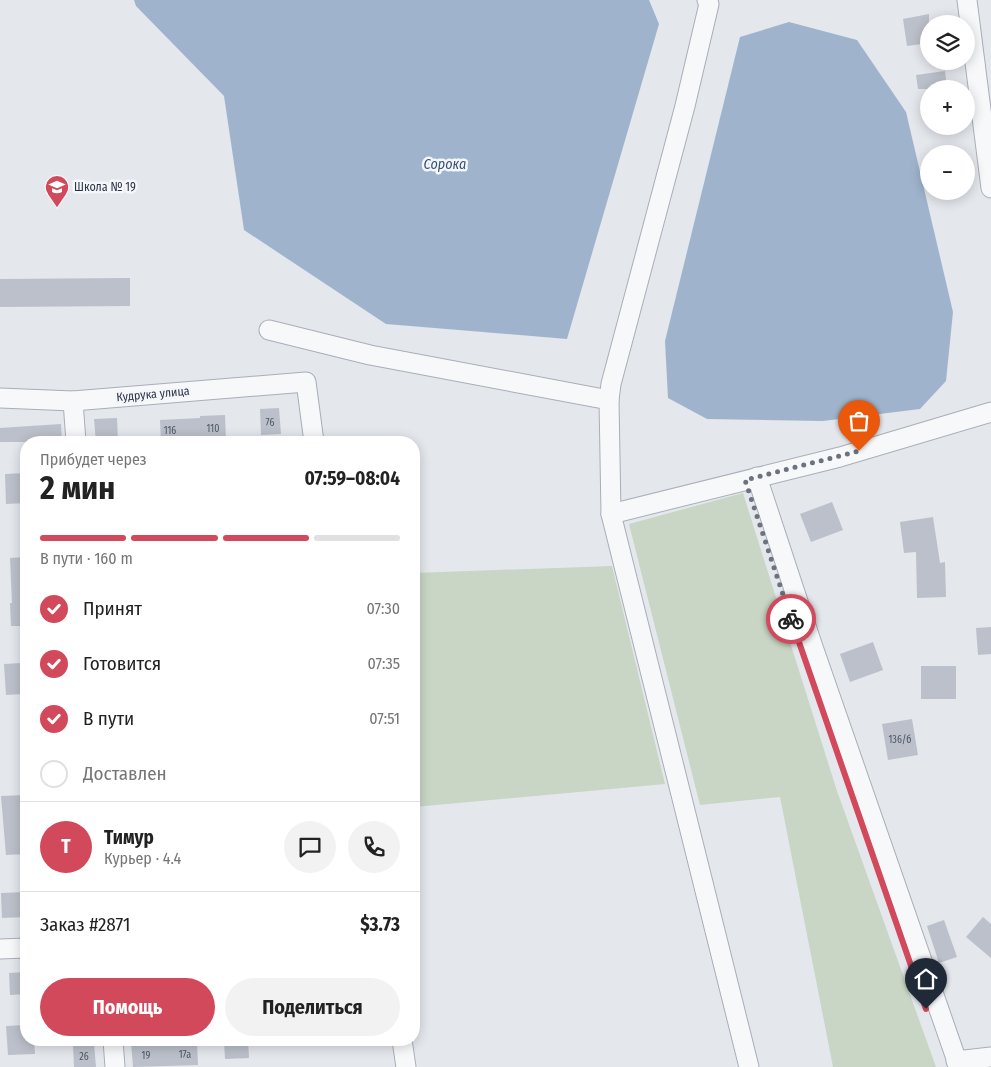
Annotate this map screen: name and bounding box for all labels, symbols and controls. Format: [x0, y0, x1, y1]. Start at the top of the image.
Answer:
map controls [920, 15, 975, 200]
button: layers [920, 15, 975, 70]
button: + [920, 80, 975, 135]
button: − [920, 145, 975, 200]
water label: Сорока [424, 156, 466, 173]
school or university icon: Школа № 19 [44, 174, 70, 208]
place label: Школа № 19 [74, 180, 136, 194]
street label: Кудрука улица [116, 384, 190, 404]
pin [838, 400, 880, 451]
icon: bag [845, 407, 873, 435]
house number: 76 [266, 417, 274, 429]
house number: 110 [207, 423, 219, 435]
house number: 116 [164, 425, 176, 437]
text: Прибудет через [40, 450, 147, 469]
text: 07:59–08:04 [305, 467, 400, 490]
text: 2 мин [40, 469, 115, 507]
text: В пути · 160 m [40, 549, 133, 568]
courier [766, 594, 816, 644]
icon: check [40, 595, 68, 623]
text: Принят [83, 597, 142, 620]
text: 07:30 [366, 599, 400, 618]
icon: bike [777, 605, 805, 633]
icon: check [40, 650, 68, 678]
text: Готовится [83, 652, 161, 675]
text: 07:35 [367, 654, 400, 673]
icon: check [40, 705, 68, 733]
text: В пути [83, 707, 134, 730]
text: 07:51 [369, 709, 400, 728]
house number: 136/б [888, 734, 912, 746]
text: Доставлен [83, 762, 167, 785]
button: chat [284, 821, 336, 873]
button: phone [348, 821, 400, 873]
text: Тимур [104, 826, 154, 849]
text: Т [61, 835, 71, 858]
text: Курьер · 4.4 [104, 849, 181, 868]
text: Заказ #2871 [40, 913, 130, 936]
text: $3.73 [360, 913, 400, 936]
pin [905, 958, 947, 1009]
icon: home [912, 965, 940, 993]
button: Помощь [40, 978, 215, 1036]
button: Поделиться [225, 978, 400, 1036]
house number: 17a [179, 1049, 191, 1061]
house number: 19 [142, 1050, 151, 1062]
house number: 26 [79, 1051, 89, 1063]

